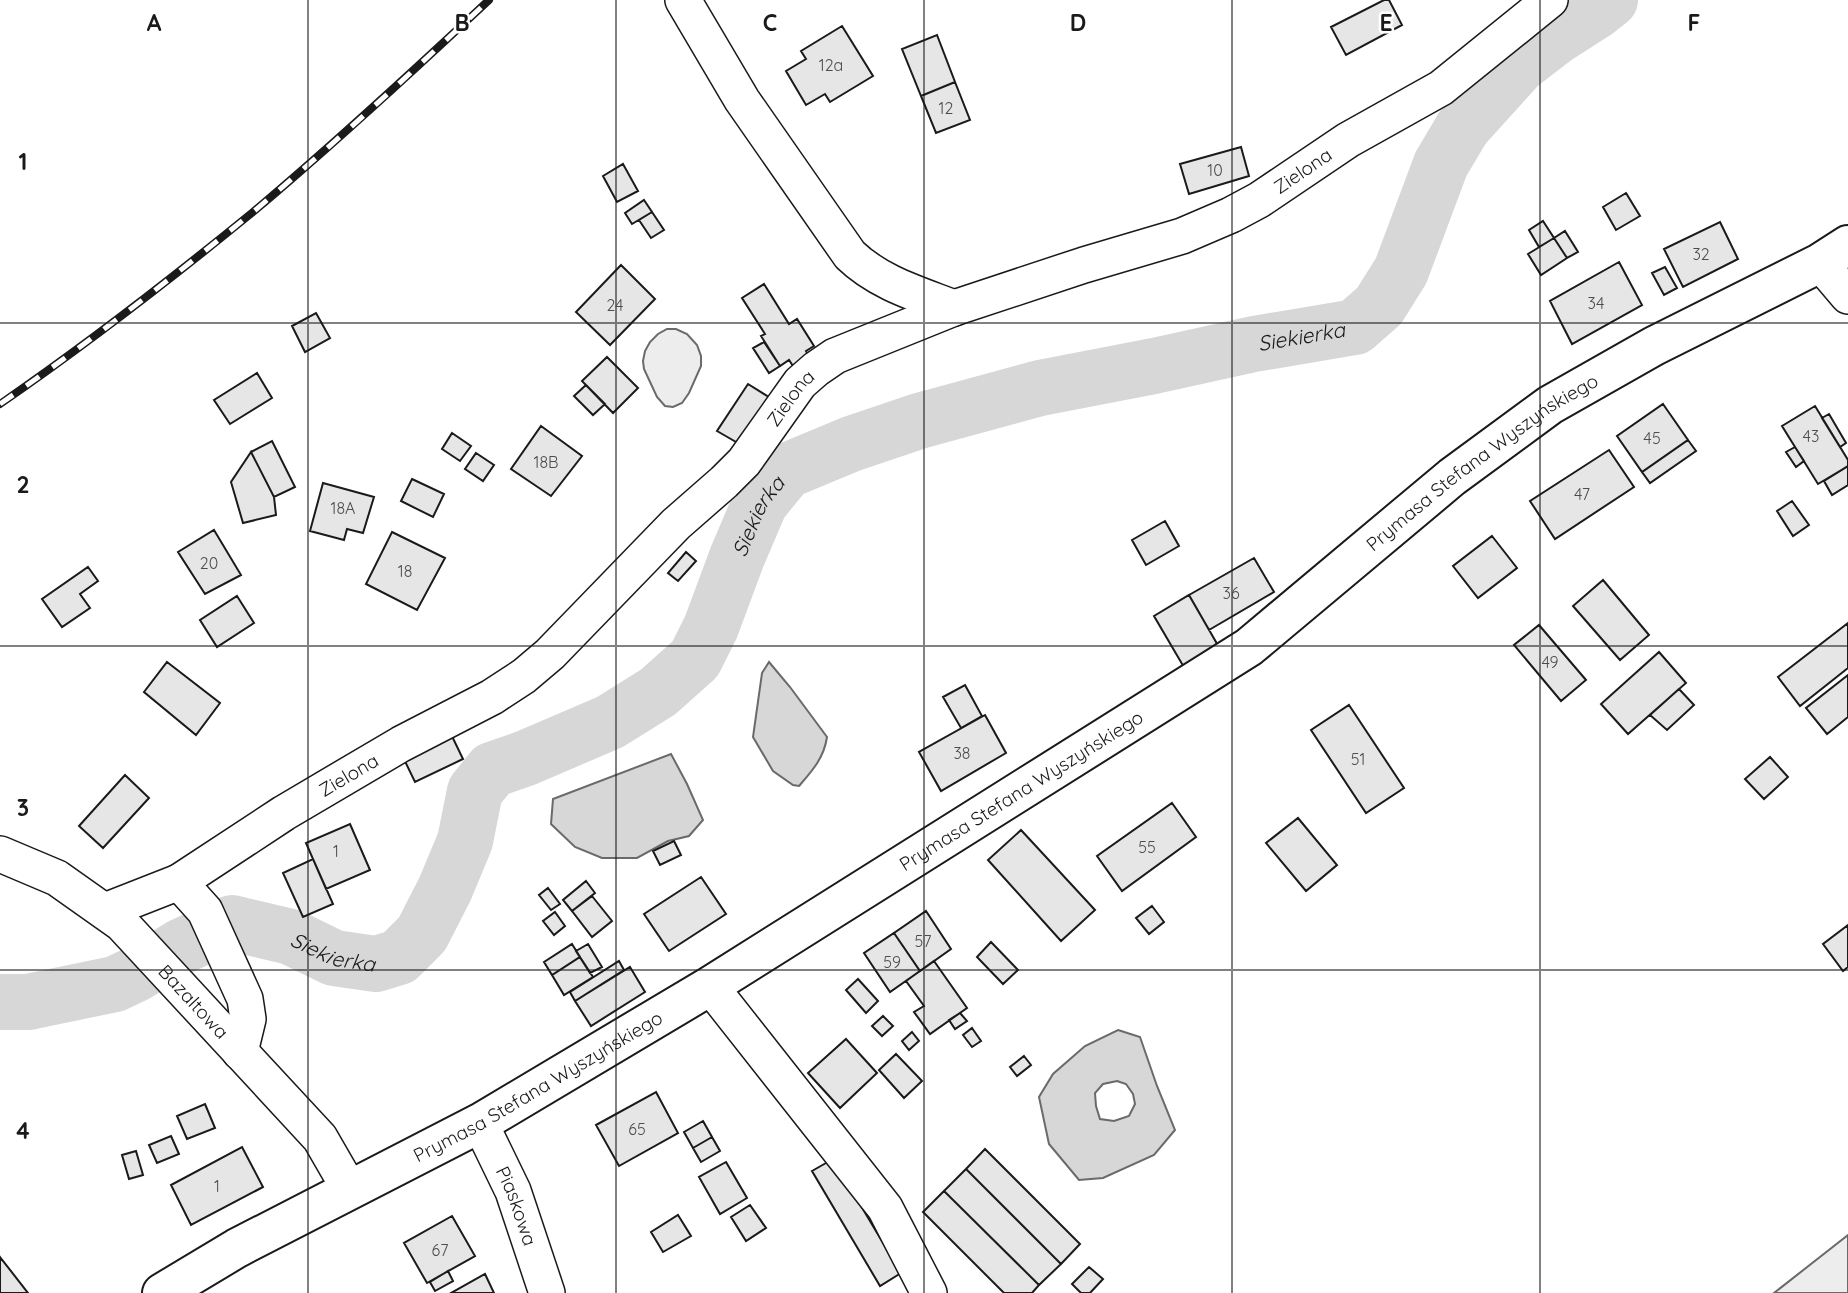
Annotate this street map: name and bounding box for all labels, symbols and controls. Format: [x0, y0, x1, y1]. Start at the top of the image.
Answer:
text: A [147, 8, 162, 37]
text: B [454, 8, 470, 37]
text: C [763, 8, 777, 37]
text: D [1070, 8, 1086, 37]
text: E [1379, 8, 1393, 37]
text: F [1688, 8, 1700, 37]
house number: 12a [819, 55, 843, 75]
house number: 12 [939, 98, 954, 118]
street label: Zielona [1269, 142, 1336, 199]
text: 1 [19, 147, 27, 176]
house number: 10 [1207, 160, 1223, 180]
house number: 32 [1692, 244, 1710, 264]
house number: 34 [1588, 293, 1604, 313]
house number: 24 [606, 295, 624, 315]
water label: Siekierka [1256, 316, 1348, 356]
street label: Zielona [761, 364, 819, 431]
street label: Prymasa Stefana Wyszyńskiego [1361, 368, 1602, 556]
house number: 43 [1803, 426, 1819, 446]
house number: 45 [1643, 428, 1661, 448]
house number: 18B [534, 452, 558, 472]
text: 2 [16, 470, 30, 499]
water label: Siekierka [726, 470, 790, 560]
house number: 47 [1574, 484, 1590, 504]
house number: 18A [331, 498, 355, 518]
house number: 20 [200, 553, 218, 573]
house number: 18 [398, 561, 412, 581]
house number: 36 [1223, 583, 1240, 603]
house number: 49 [1541, 652, 1559, 672]
street label: Prymasa Stefana Wyszyńskiego [895, 705, 1148, 876]
house number: 38 [953, 743, 971, 763]
street label: Zielona [314, 748, 383, 802]
house number: 51 [1351, 749, 1365, 769]
text: 3 [17, 793, 29, 822]
house number: 55 [1138, 837, 1156, 857]
house number: 1 [333, 841, 339, 861]
water label: Siekierka [287, 926, 378, 977]
house number: 57 [915, 931, 931, 951]
house number: 59 [883, 952, 901, 972]
street label: Bazaltowa [153, 959, 234, 1044]
street label: Prymasa Stefana Wyszyńskiego [409, 1005, 667, 1167]
text: 4 [16, 1116, 30, 1145]
house number: 65 [628, 1119, 646, 1139]
street label: Piaskowa [491, 1162, 542, 1249]
house number: 1 [214, 1176, 220, 1196]
house number: 67 [432, 1240, 448, 1260]

